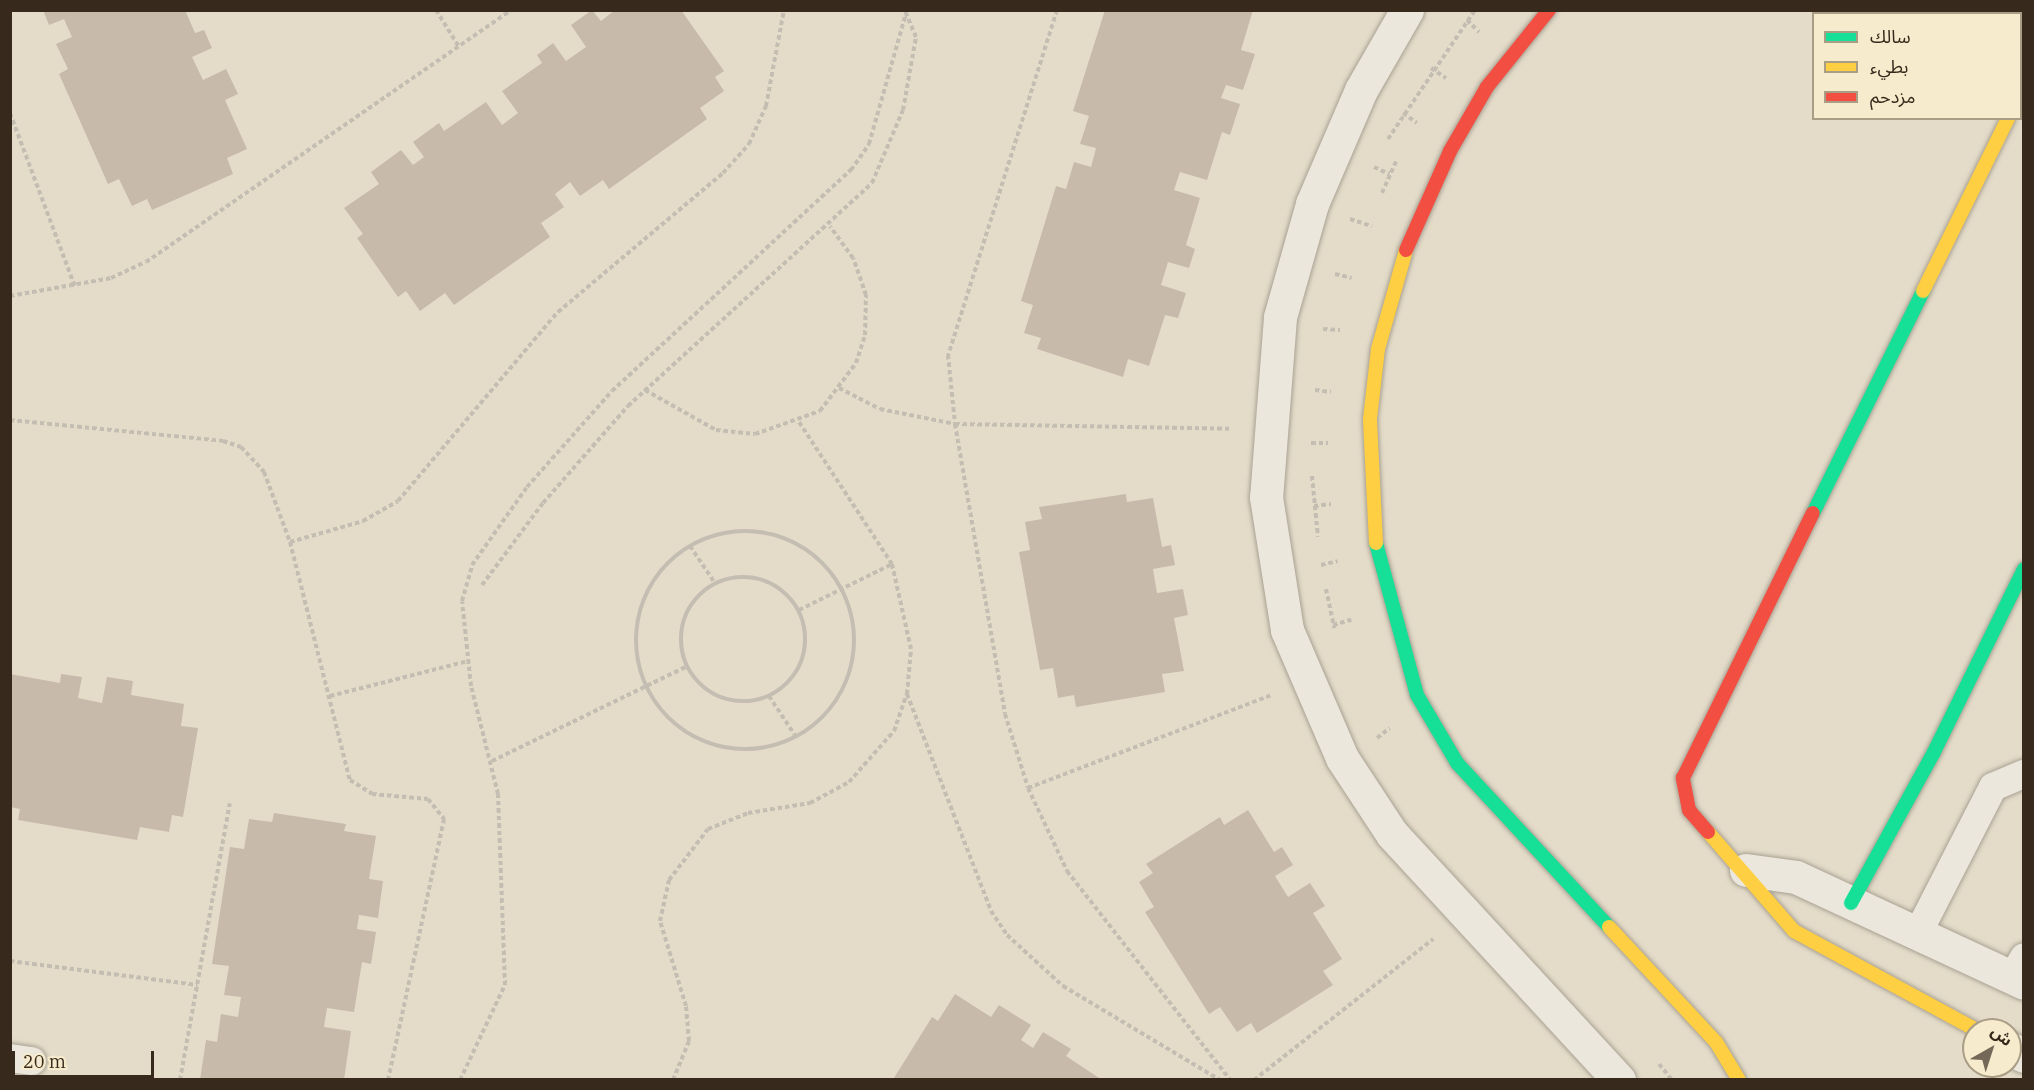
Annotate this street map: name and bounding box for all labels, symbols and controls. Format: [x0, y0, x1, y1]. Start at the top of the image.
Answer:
legend [1812, 12, 2022, 120]
text: سالك [1870, 25, 1911, 48]
text: بطيء [1870, 55, 1908, 78]
text: مزدحم [1870, 85, 1915, 108]
north arrow [1962, 1018, 2022, 1078]
text: ش [1987, 1021, 2017, 1050]
scale bar [15, 1039, 158, 1077]
text: 20 m [23, 1050, 66, 1073]

